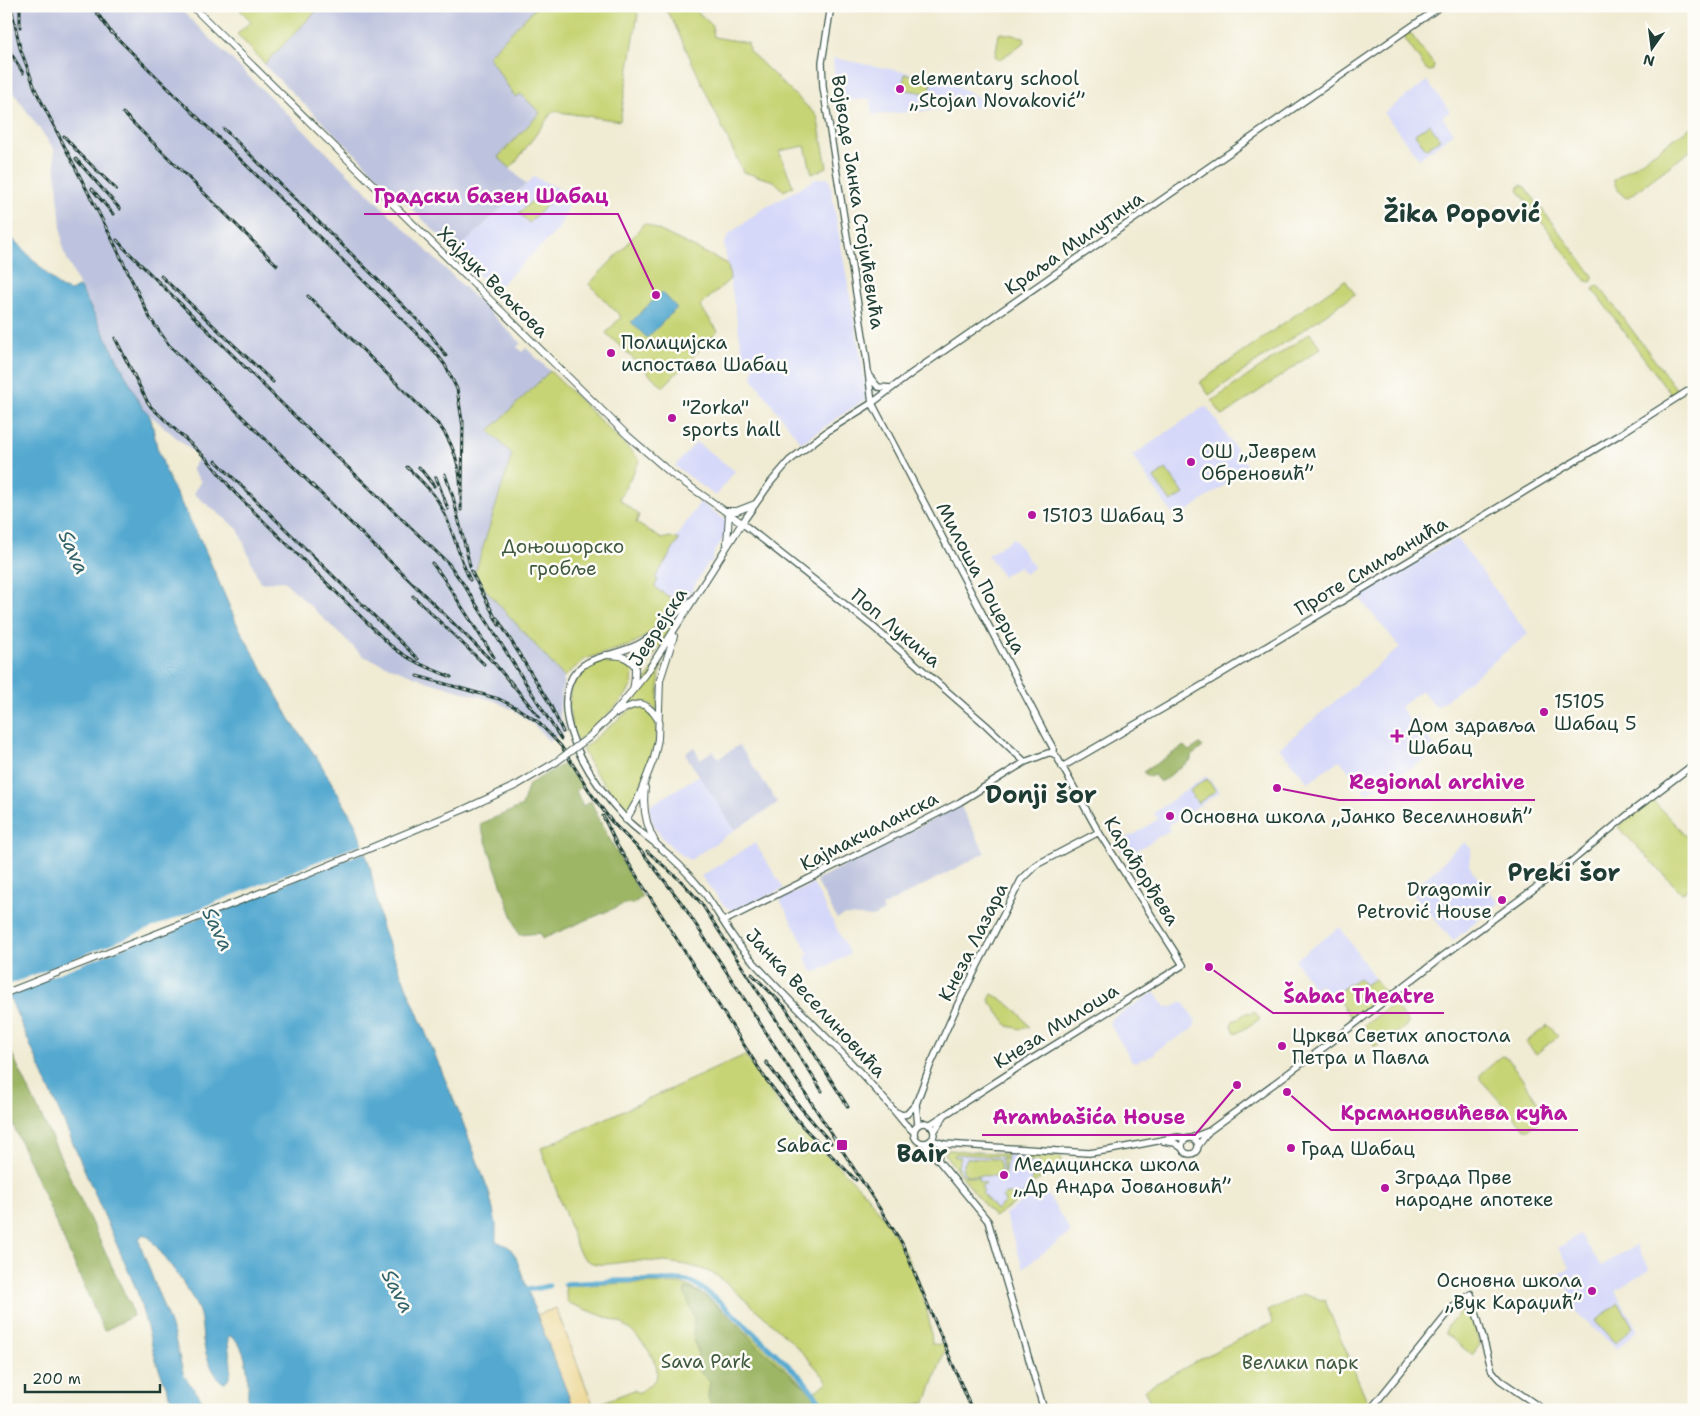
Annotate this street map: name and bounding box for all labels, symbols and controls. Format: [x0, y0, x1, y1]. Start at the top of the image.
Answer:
north arrow [1628, 22, 1678, 72]
text: N [1641, 51, 1656, 71]
place label: elementary school „Stojan Novaković” [909, 66, 1085, 113]
street label: Војводе Јанка Стојићевића [826, 73, 890, 331]
marker: elementary school „Stojan Novaković” [894, 83, 906, 95]
callout: Градски базен Шабац [364, 179, 618, 214]
text: Градски базен Шабац [374, 183, 609, 209]
street label: Краља Милутина [1000, 186, 1149, 300]
district label: Žika Popović [1384, 197, 1540, 230]
street label: Хајдук Вељкова [432, 221, 554, 343]
place label: Полицијска испостава Шабац [621, 330, 788, 377]
marker: Полицијска испостава Шабац [605, 347, 617, 359]
place label: "Zorka" sports hall [682, 395, 781, 442]
marker: "Zorka" sports hall [666, 412, 678, 424]
place label: ОШ „Јеврем Обреновић” [1201, 439, 1316, 486]
marker: ОШ „Јеврем Обреновић” [1185, 456, 1197, 468]
street label: Милоша Поцерца [930, 498, 1032, 658]
place label: 15103 Шабац 3 [1042, 503, 1184, 528]
marker: 15103 Шабац 3 [1026, 509, 1038, 521]
street label: Проте Смиљанића [1290, 510, 1452, 621]
water label: Sava [53, 526, 95, 578]
park label: Доњошорско гробље [502, 534, 624, 581]
street label: Јеврејска [623, 583, 693, 671]
street label: Поп Лукина [846, 583, 946, 673]
place label: 15105 Шабац 5 [1554, 689, 1637, 736]
marker: 15105 Шабац 5 [1538, 706, 1550, 718]
place label: Дом здравља Шабац [1408, 713, 1536, 760]
marker: Дом здравља Шабац [1390, 729, 1404, 743]
callout: Regional archive [1339, 765, 1535, 800]
text: Regional archive [1349, 769, 1525, 795]
district label: Donji šor [985, 779, 1097, 811]
street label: Кајмакчаланска [796, 785, 942, 877]
place label: Основна школа „Јанко Веселиновић” [1180, 804, 1533, 829]
marker: Основна школа „Јанко Веселиновић” [1164, 810, 1176, 822]
street label: Карађорђева [1099, 812, 1186, 930]
district label: Preki šor [1507, 857, 1621, 889]
place label: Dragomir Petrović House [1357, 877, 1492, 924]
street label: Кнеза Лазара [932, 878, 1014, 1005]
marker: Dragomir Petrović House [1496, 894, 1508, 906]
water label: Sava [196, 903, 240, 955]
street label: Јанка Веселиновића [740, 923, 892, 1083]
street label: Кнеза Милоша [989, 977, 1123, 1074]
callout: Šabac Theatre [1273, 978, 1444, 1013]
text: Šabac Theatre [1283, 981, 1435, 1009]
place label: Црква Светих апостола Петра и Павла [1292, 1023, 1511, 1070]
marker: Црква Светих апостола Петра и Павла [1276, 1040, 1288, 1052]
callout: Крсмановићева кућа [1331, 1095, 1578, 1130]
callout: Arambašića House [982, 1100, 1195, 1135]
text: Крсмановићева кућа [1340, 1100, 1568, 1126]
text: Arambašića House [992, 1104, 1186, 1130]
place label: Sabac [777, 1133, 831, 1158]
place label: Град Шабац [1301, 1136, 1415, 1161]
marker: Sabac [835, 1138, 849, 1152]
district label: Bair [896, 1138, 948, 1170]
marker: Град Шабац [1285, 1142, 1297, 1154]
place label: Медицинска школа „Др Андра Јовановић” [1013, 1152, 1231, 1199]
place label: Зграда Прве народне апотеке [1395, 1165, 1554, 1212]
marker: Медицинска школа „Др Андра Јовановић” [998, 1169, 1010, 1181]
marker: Зграда Прве народне апотеке [1379, 1182, 1391, 1194]
water label: Sava [376, 1265, 420, 1317]
place label: Основна школа „Вук Караџић” [1437, 1268, 1583, 1315]
marker: Основна школа „Вук Караџић” [1586, 1285, 1598, 1297]
park label: Sava Park [661, 1349, 751, 1374]
park label: Велики парк [1242, 1350, 1358, 1375]
scale bar [25, 1361, 160, 1393]
text: 200 m [32, 1369, 81, 1389]

